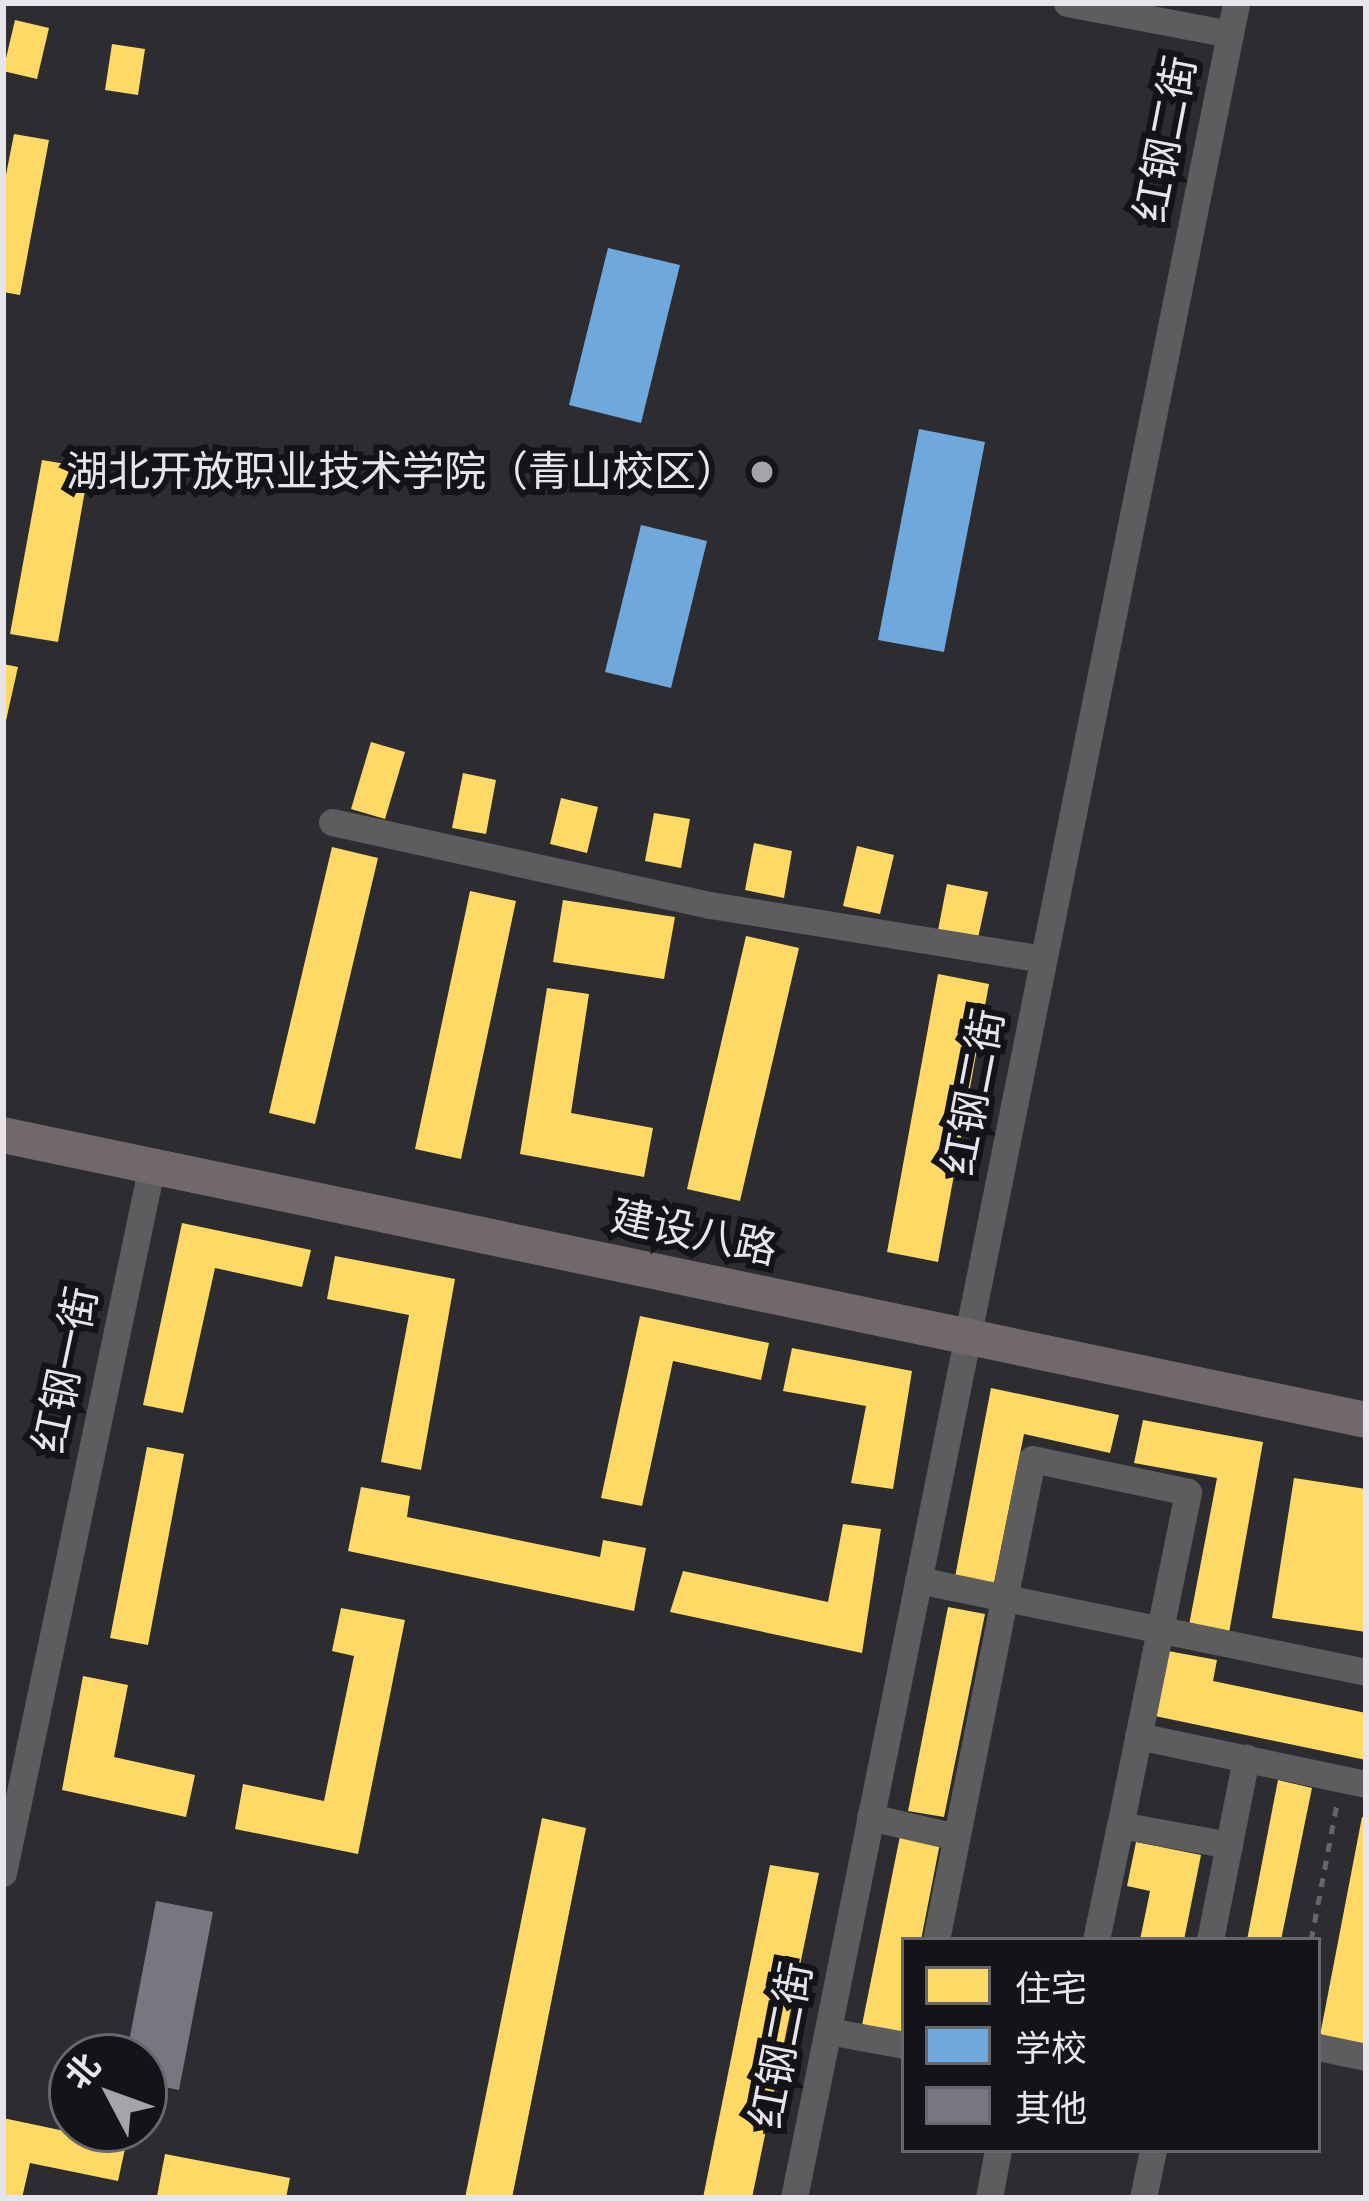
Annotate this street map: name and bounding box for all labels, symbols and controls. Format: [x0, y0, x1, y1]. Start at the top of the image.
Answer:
street label: 红钢二街 [1125, 52, 1207, 226]
place label: 湖北开放职业技术学院（青山校区） [66, 447, 738, 497]
marker: 湖北开放职业技术学院（青山校区） [749, 459, 775, 485]
street label: 红钢二街 [933, 1005, 1015, 1179]
street label: 建设八路 [607, 1191, 781, 1275]
street label: 红钢一街 [24, 1283, 108, 1457]
legend [901, 1937, 1321, 2153]
street label: 红钢二街 [741, 1958, 823, 2132]
text: 住宅 [1015, 1969, 1087, 2009]
text: 学校 [1015, 2029, 1087, 2069]
north arrow [48, 2033, 168, 2153]
text: 北 [59, 2047, 108, 2096]
text: 其他 [1015, 2089, 1087, 2129]

